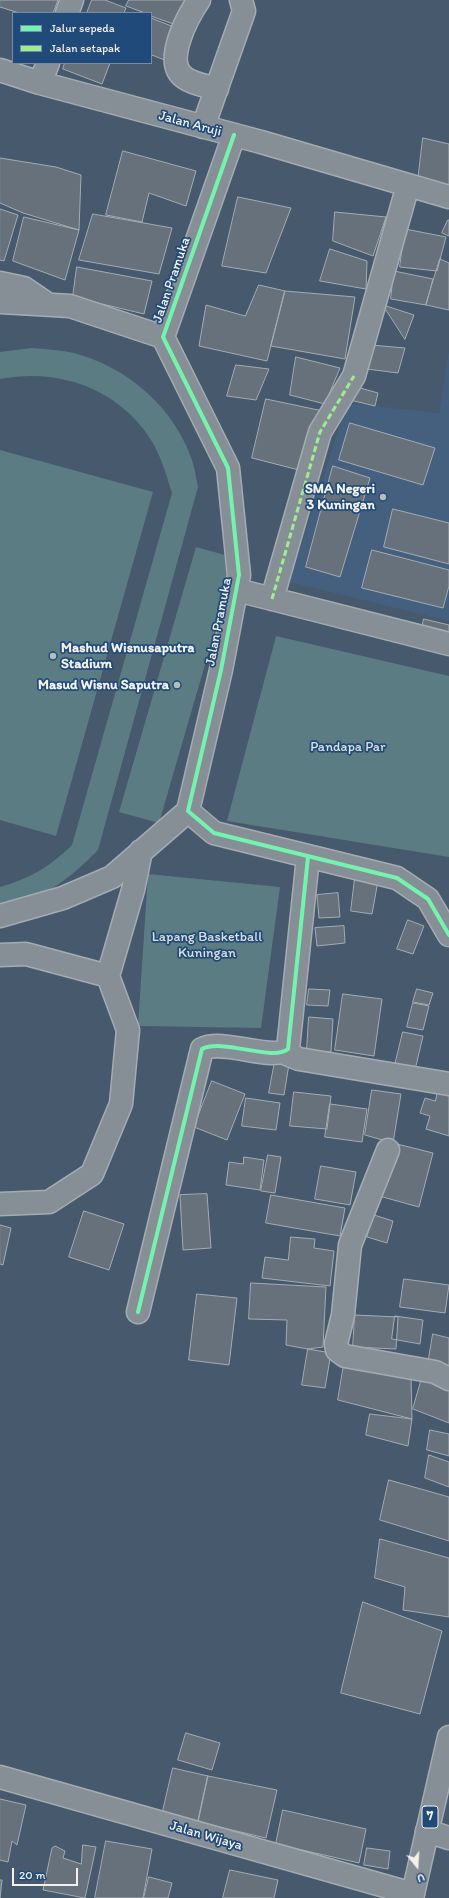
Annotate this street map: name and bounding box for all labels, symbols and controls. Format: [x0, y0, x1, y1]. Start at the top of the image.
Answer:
legend [12, 12, 152, 64]
text: Jalur sepeda [50, 21, 115, 35]
text: Jalan setapak [50, 41, 120, 55]
street label: Jalan Aruji [157, 108, 223, 140]
street label: Jalan Pramuka [149, 235, 195, 325]
place label: SMA Negeri 3 Kuningan [305, 481, 375, 514]
marker: SMA Negeri 3 Kuningan [378, 492, 388, 502]
street label: Jalan Pramuka [202, 576, 236, 668]
place label: Mashud Wisnusaputra Stadium [61, 640, 194, 672]
marker: Mashud Wisnusaputra Stadium [48, 651, 58, 661]
place label: Masud Wisnu Saputra [38, 677, 169, 693]
marker: Masud Wisnu Saputra [172, 680, 182, 690]
park label: Pandapa Par [310, 739, 386, 755]
park label: Lapang Basketball Kuningan [152, 929, 262, 962]
road number: 7 [422, 1806, 438, 1828]
street label: Jalan Wijaya [168, 1818, 244, 1854]
north arrow [397, 1846, 437, 1886]
scale bar [14, 1860, 80, 1886]
text: 20 m [19, 1868, 46, 1882]
text: U [415, 1871, 426, 1885]

